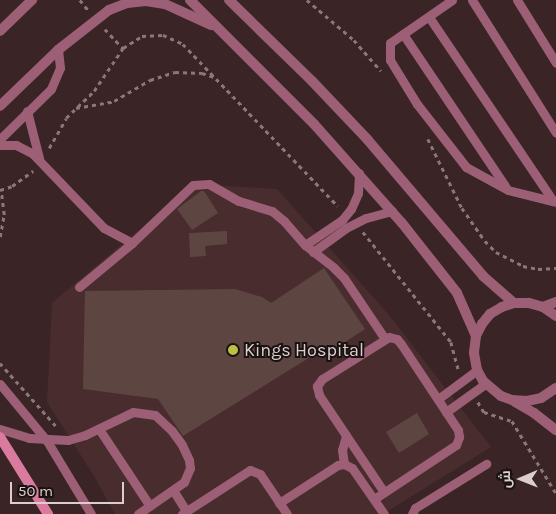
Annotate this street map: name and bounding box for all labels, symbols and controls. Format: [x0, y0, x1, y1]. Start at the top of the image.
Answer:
place label: Kings Hospital [244, 339, 364, 361]
marker: Kings Hospital [226, 343, 240, 357]
north arrow [496, 454, 546, 504]
text: ش [497, 470, 514, 488]
scale bar [12, 472, 126, 504]
text: 50 m [18, 482, 53, 500]

